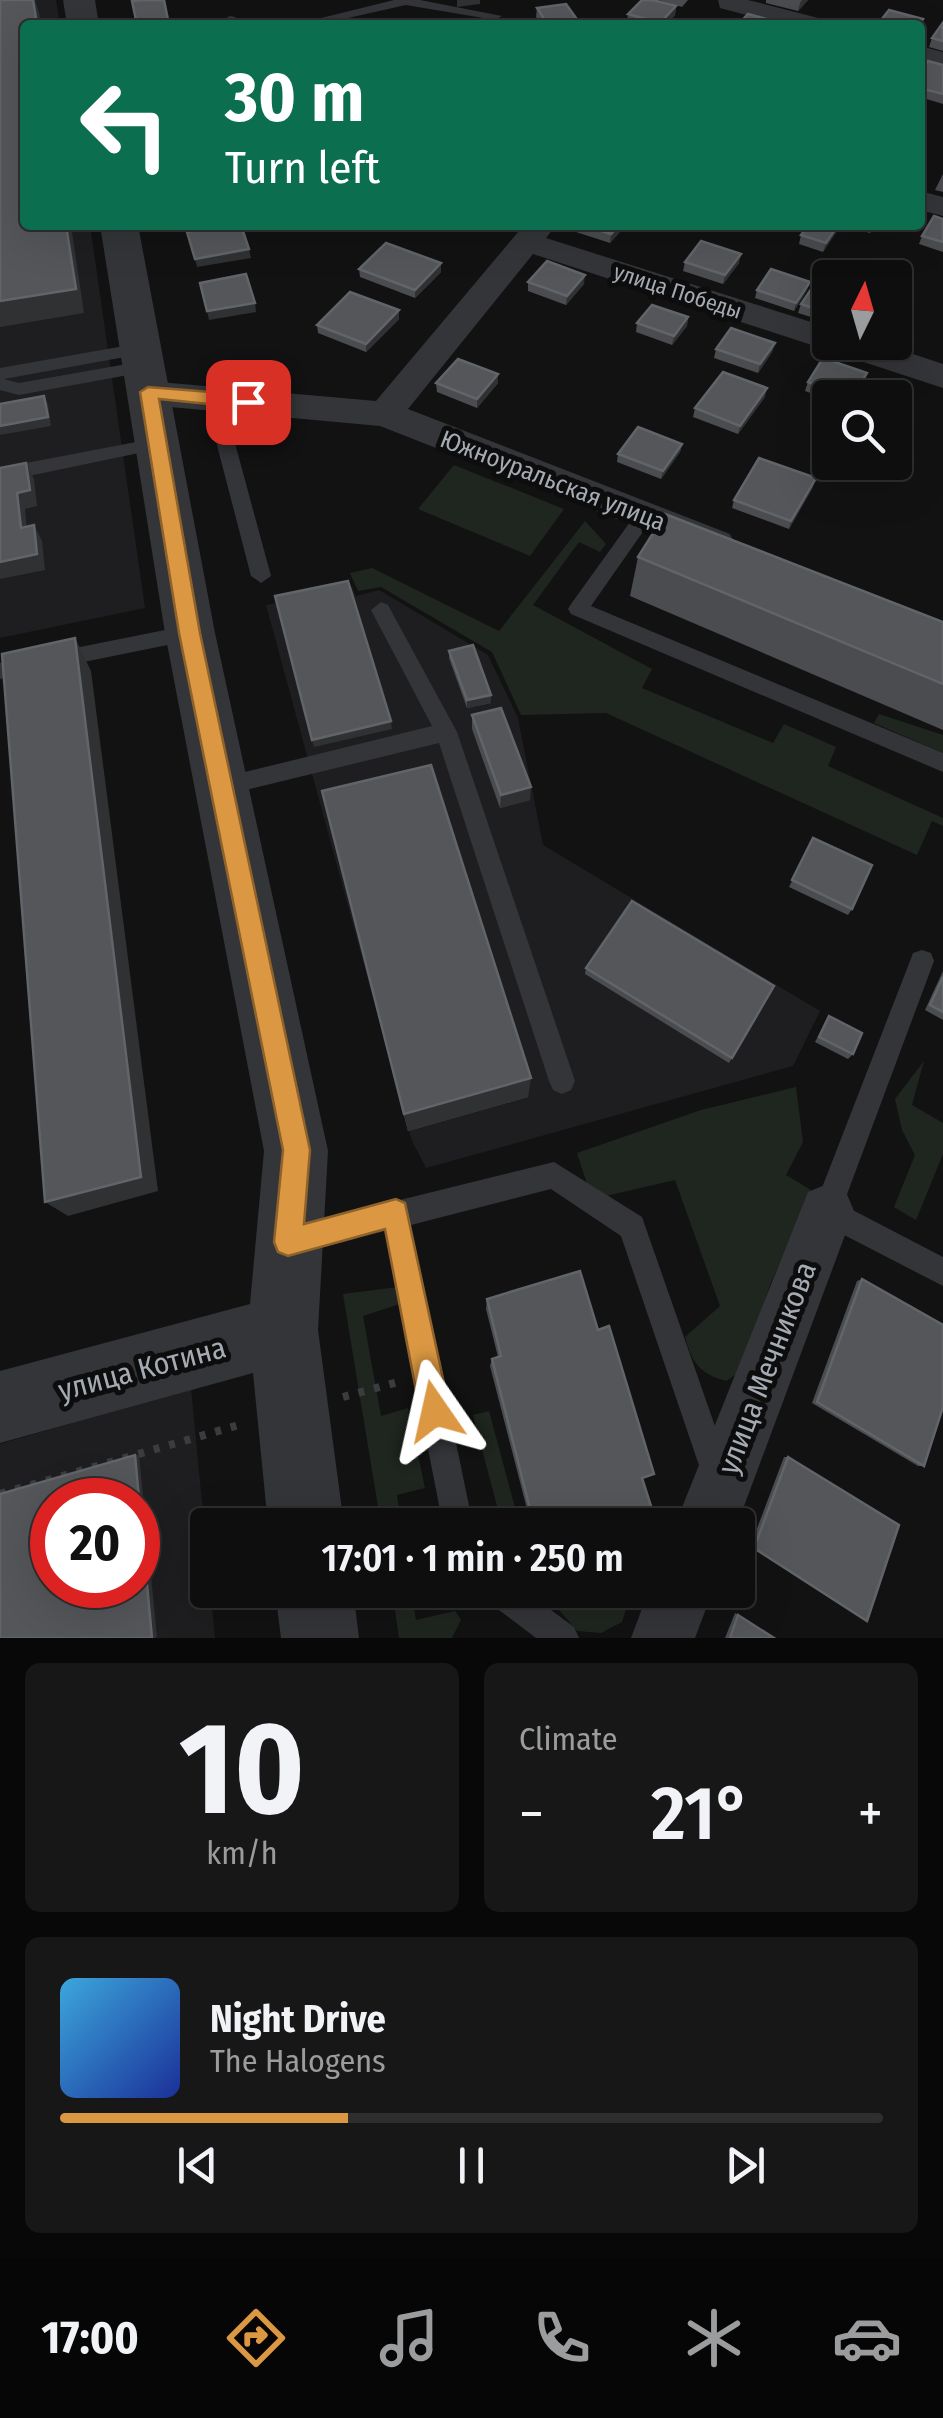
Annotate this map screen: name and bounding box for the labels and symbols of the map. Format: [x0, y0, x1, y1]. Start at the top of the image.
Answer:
street label: улица Победы [610, 258, 745, 325]
north arrow [812, 260, 912, 360]
pin [206, 360, 291, 445]
street label: Южноуральская улица [436, 424, 669, 538]
street label: улица Мечникова [710, 1257, 824, 1479]
street label: улица Котина [54, 1329, 230, 1409]
position arrow [383, 1359, 487, 1463]
speed limit sign: 20 [30, 1478, 160, 1608]

